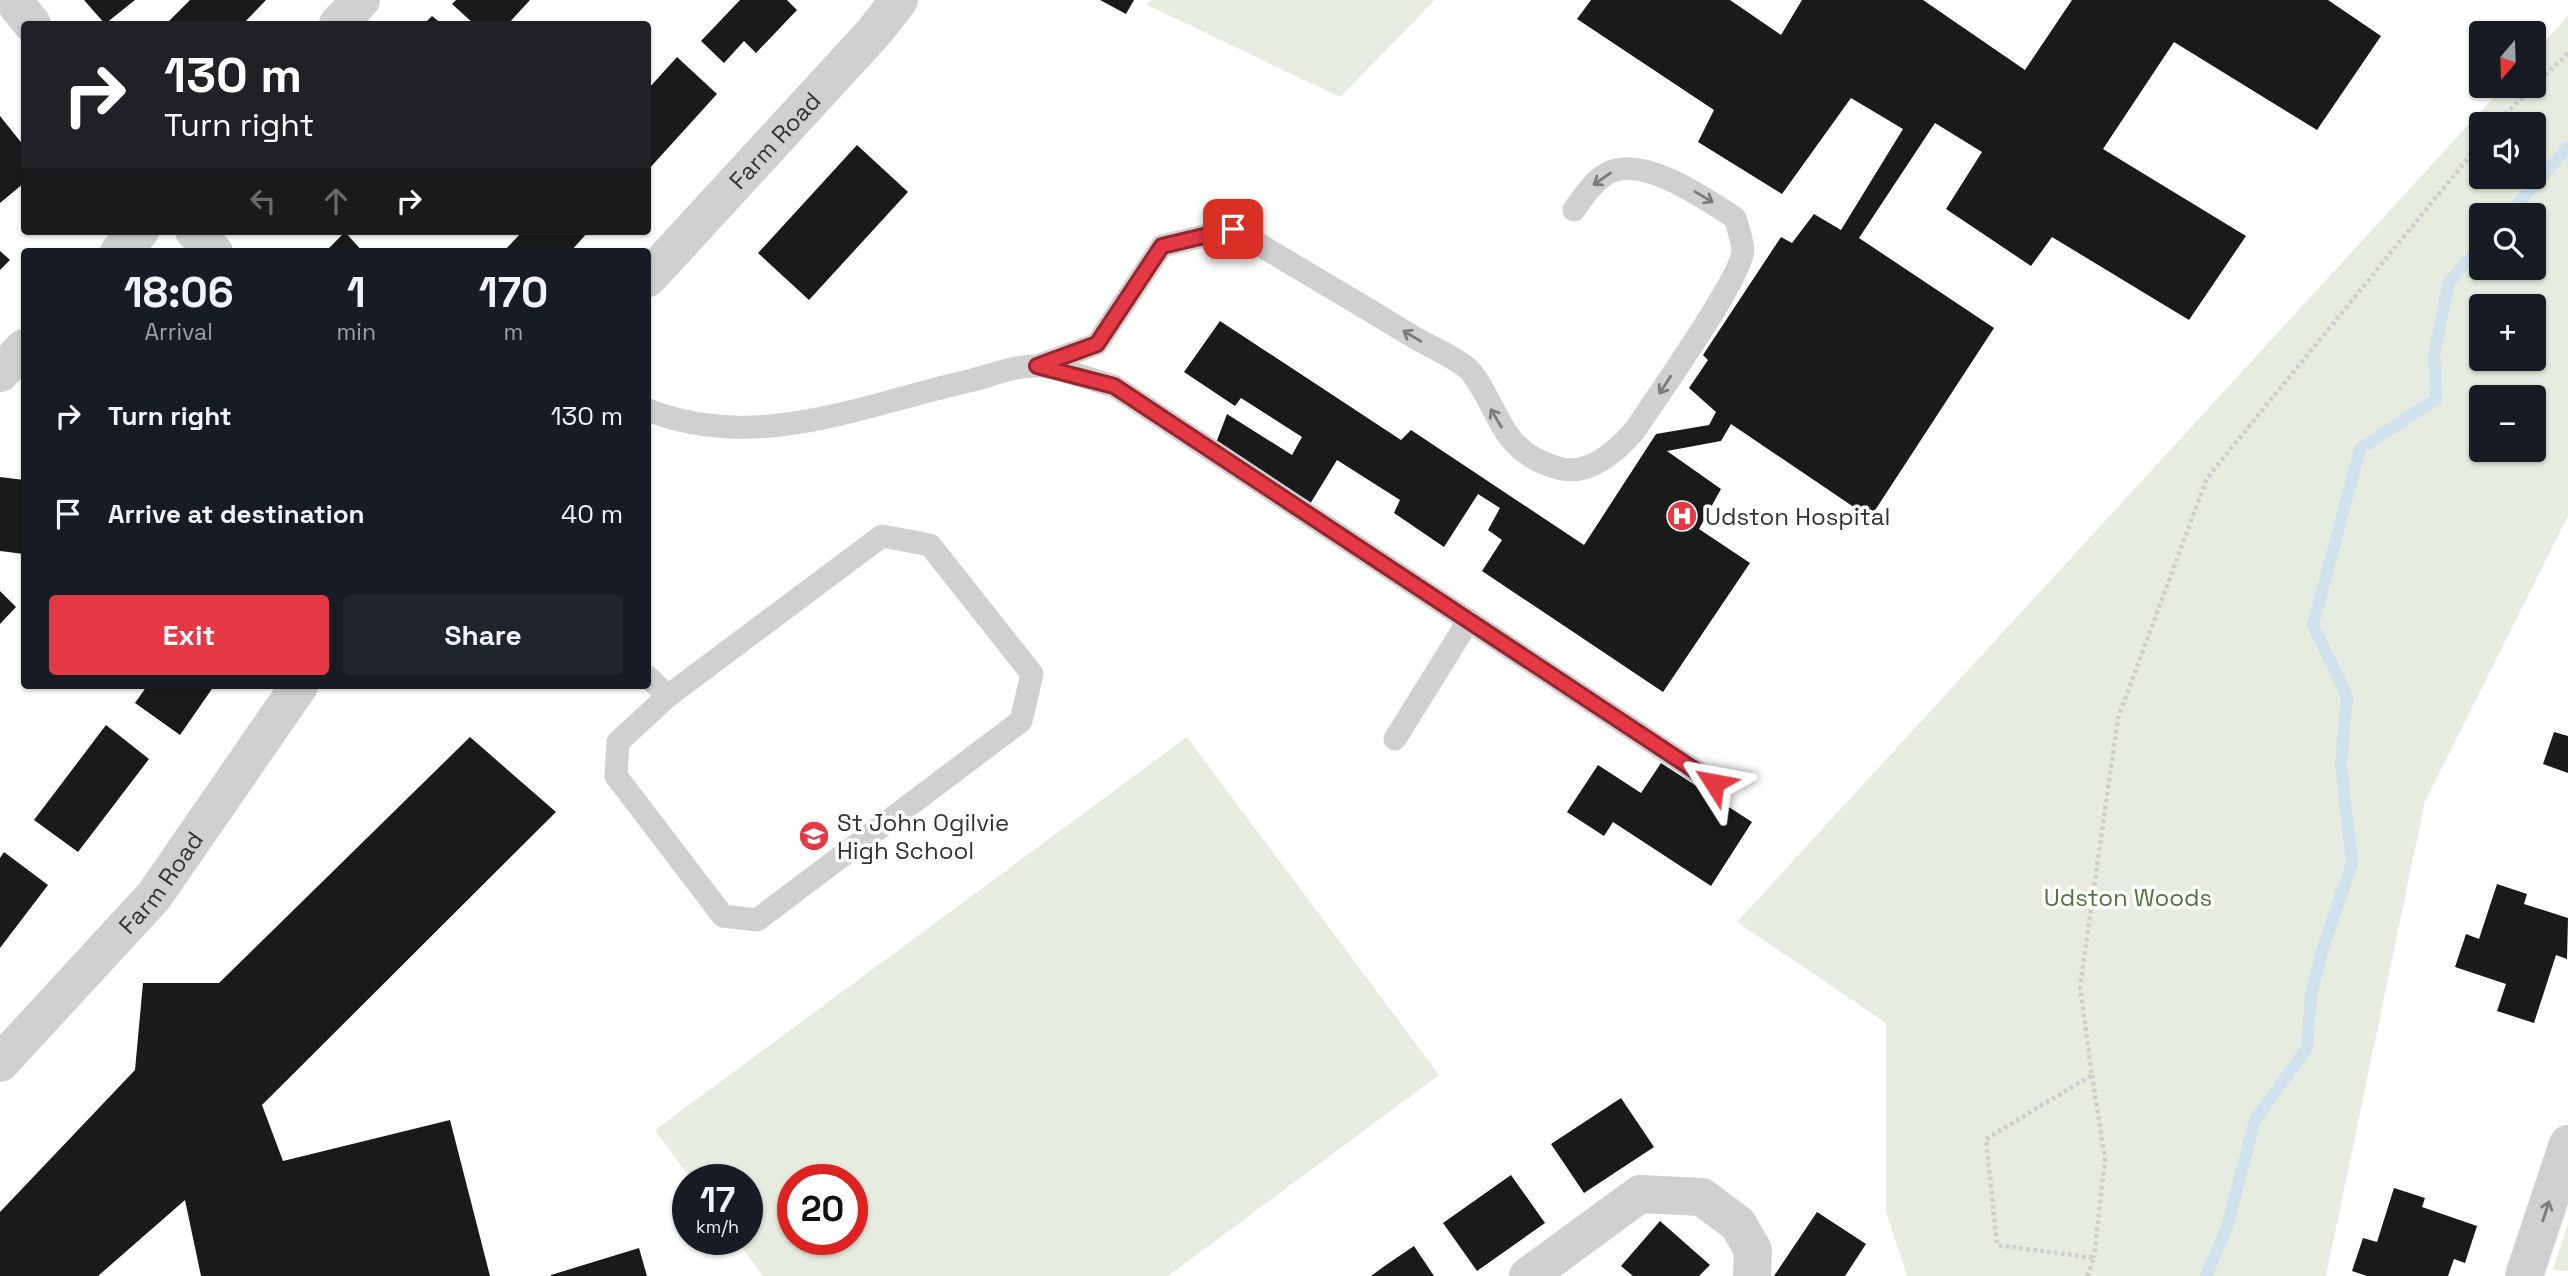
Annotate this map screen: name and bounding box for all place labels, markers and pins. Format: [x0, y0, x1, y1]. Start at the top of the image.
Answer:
pin [1203, 199, 1263, 259]
hospital icon: Udston Hospital [1665, 499, 1699, 533]
place label: Udston Hospital [1705, 501, 1890, 532]
place label: St John Ogilvie High School [837, 807, 1009, 866]
school or university icon: St John Ogilvie High School [797, 819, 831, 853]

